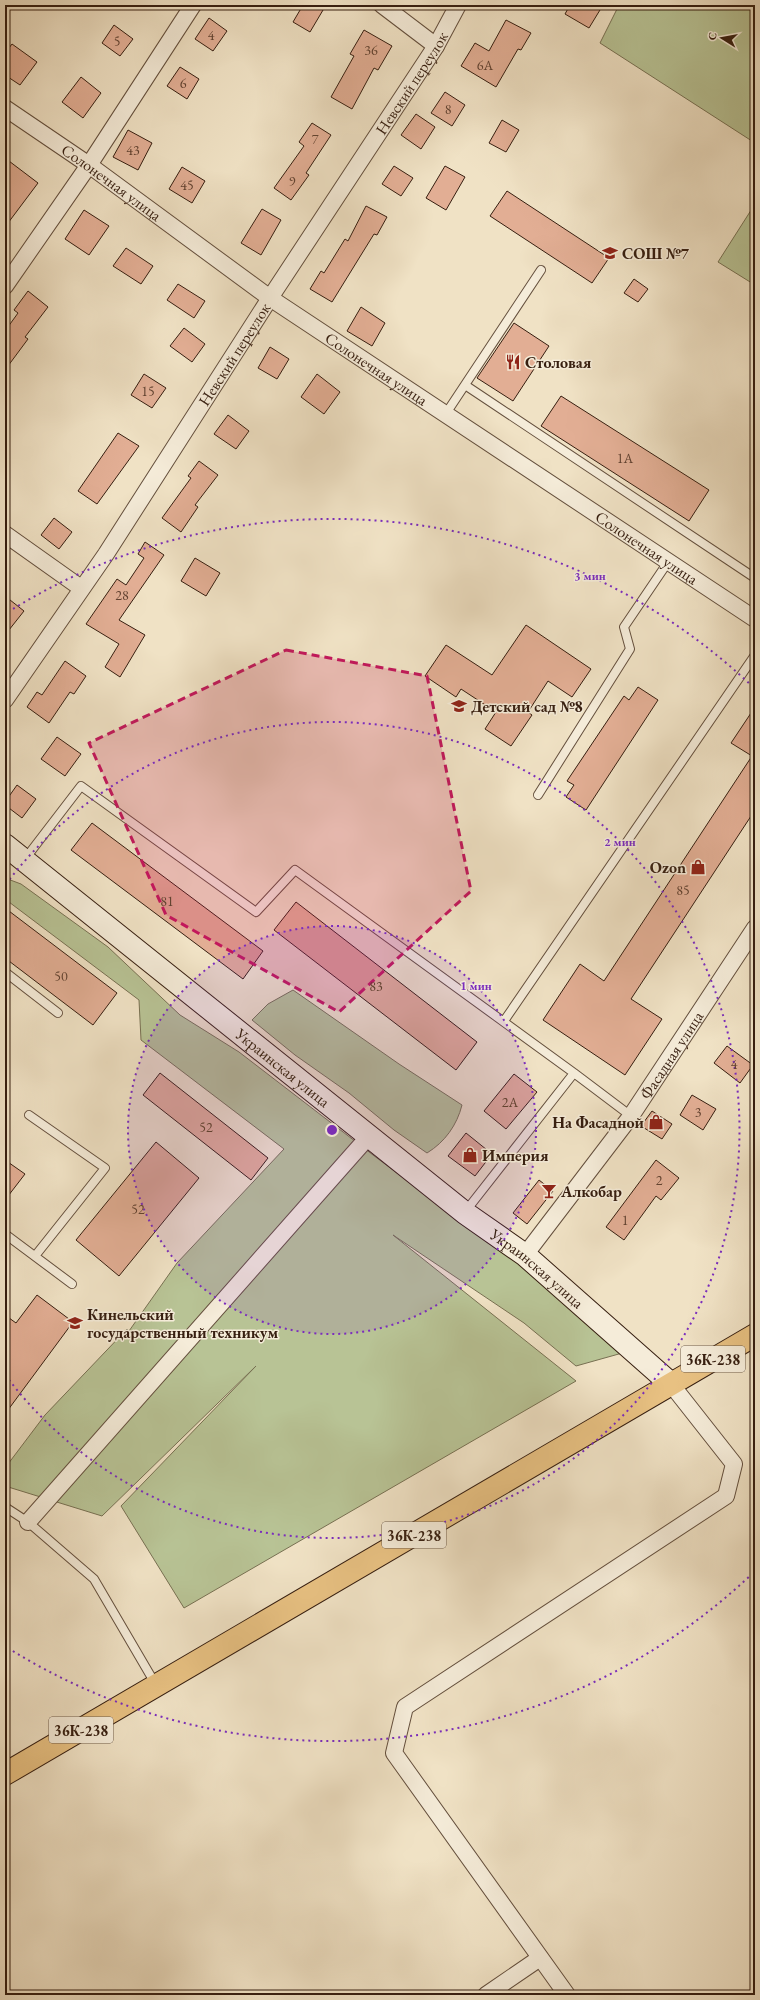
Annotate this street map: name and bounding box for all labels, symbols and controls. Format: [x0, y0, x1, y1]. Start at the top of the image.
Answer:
north arrow [702, 18, 742, 58]
house number: 4 [208, 26, 215, 44]
street label: Невский переулок [370, 27, 453, 138]
text: С [705, 31, 720, 41]
house number: 5 [114, 32, 120, 50]
house number: 36 [364, 41, 378, 59]
house number: 6А [477, 56, 494, 74]
house number: 6 [180, 74, 187, 92]
house number: 8 [445, 100, 452, 118]
house number: 7 [312, 130, 319, 148]
street label: Солонечная улица [58, 139, 167, 226]
house number: 43 [126, 141, 140, 159]
house number: 9 [289, 172, 296, 190]
house number: 45 [180, 176, 194, 194]
place label: СОШ №7 [622, 243, 690, 264]
school or university icon: СОШ №7 [601, 244, 619, 262]
street label: Невский переулок [193, 298, 275, 410]
street label: Солонечная улица [321, 327, 432, 410]
place label: Столовая [525, 352, 592, 373]
restaurant icon: Столовая [504, 353, 522, 371]
house number: 15 [141, 382, 155, 400]
house number: 1А [617, 449, 634, 467]
street label: Солонечная улица [591, 506, 703, 589]
text: 3 мин [574, 568, 606, 584]
house number: 28 [115, 586, 129, 604]
place label: Детский сад №8 [471, 696, 583, 717]
school or university icon: Детский сад №8 [450, 697, 468, 715]
text: 2 мин [604, 834, 636, 850]
place label: Ozon [650, 857, 686, 878]
shop icon: Ozon [689, 858, 707, 876]
house number: 85 [676, 881, 690, 899]
house number: 81 [160, 892, 174, 910]
house number: 50 [54, 967, 68, 985]
house number: 83 [369, 977, 383, 995]
text: 1 мин [460, 978, 492, 994]
street label: Фасадная улица [635, 1006, 708, 1103]
street label: Украинская улица [231, 1023, 335, 1112]
house number: 4 [731, 1055, 738, 1073]
house number: 2А [502, 1093, 519, 1111]
house number: 3 [695, 1103, 702, 1121]
place label: На Фасадной [552, 1112, 645, 1133]
shop icon: На Фасадной [647, 1113, 665, 1131]
house number: 52 [199, 1118, 213, 1136]
centre of rings [325, 1123, 339, 1137]
place label: Империя [482, 1145, 549, 1166]
shop icon: Империя [461, 1146, 479, 1164]
house number: 2 [656, 1171, 663, 1189]
place label: Алкобар [560, 1181, 622, 1202]
bar icon: Алкобар [540, 1182, 558, 1200]
house number: 52 [131, 1200, 145, 1218]
house number: 1 [622, 1211, 628, 1229]
street label: Украинская улица [485, 1223, 589, 1313]
place label: Кинельский государственный техникум [87, 1304, 278, 1343]
school or university icon: Кинельский государственный техникум [66, 1314, 84, 1332]
road number: 36К-238 [681, 1346, 745, 1372]
road number: 36К-238 [382, 1522, 446, 1548]
road number: 36К-238 [49, 1717, 113, 1743]

